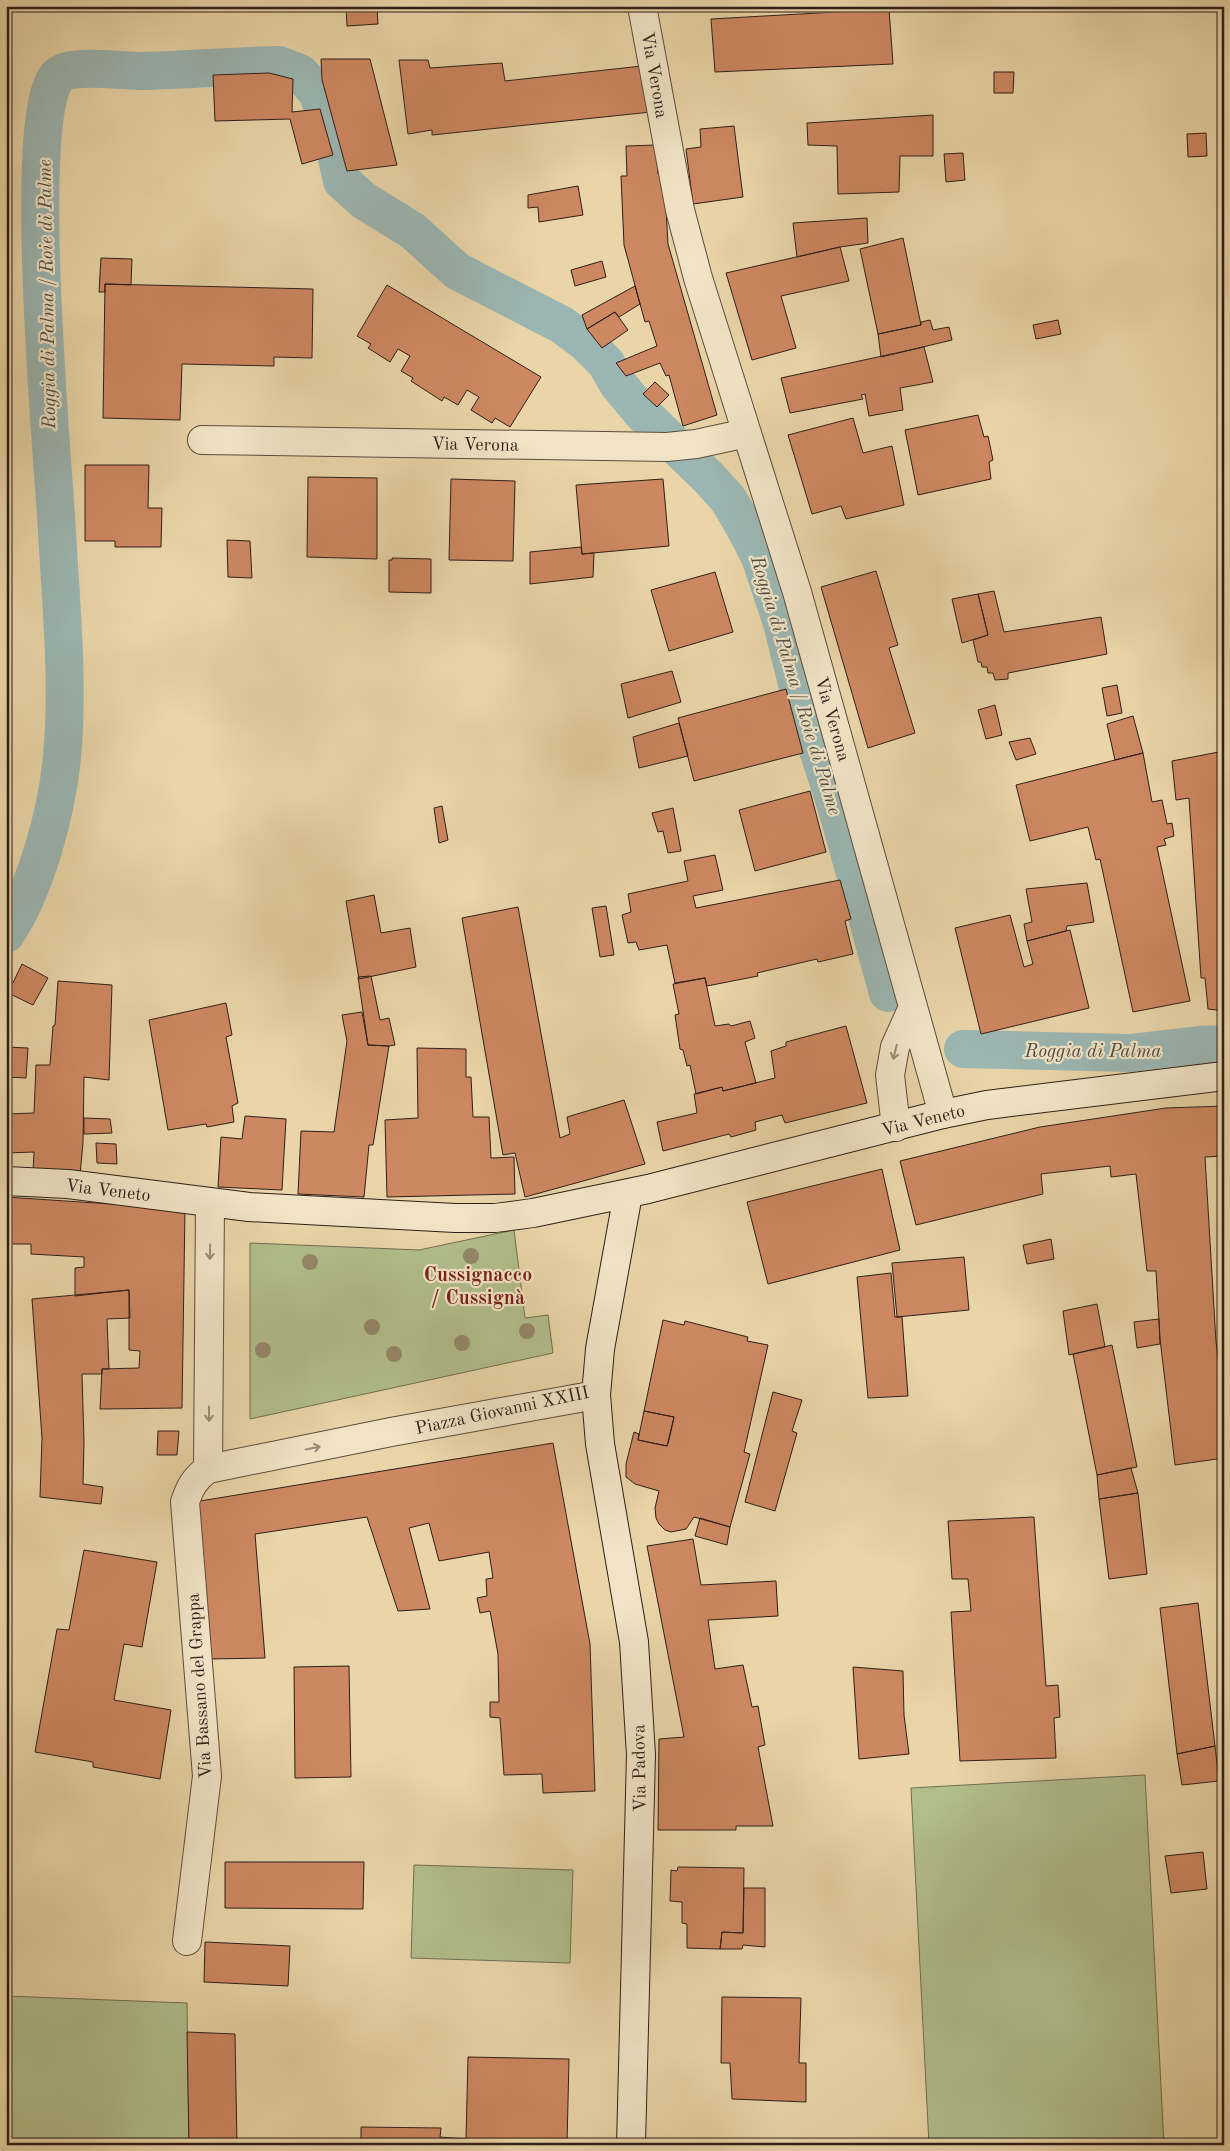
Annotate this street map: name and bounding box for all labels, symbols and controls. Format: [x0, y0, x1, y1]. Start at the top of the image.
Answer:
street label: Via Verona [638, 31, 670, 120]
water label: Roggia di Palma / Roie di Palme [37, 159, 60, 430]
street label: Via Verona [431, 435, 519, 455]
water label: Roggia di Palma / Roie di Palme [746, 553, 843, 818]
street label: Via Verona [811, 675, 853, 764]
one-way arrow [890, 1043, 899, 1059]
water label: Roggia di Palma [1023, 1043, 1162, 1062]
street label: Via Veneto [880, 1102, 967, 1140]
street label: Via Veneto [64, 1177, 152, 1205]
one-way arrow [205, 1244, 215, 1260]
district label: Cussignacco / Cussignà [424, 1266, 532, 1309]
street label: Piazza Giovanni XXIII [414, 1384, 591, 1438]
one-way arrow [204, 1406, 213, 1422]
one-way arrow [305, 1443, 321, 1452]
street label: Via Bassano del Grappa [185, 1593, 215, 1779]
street label: Via Padova [630, 1724, 650, 1812]

